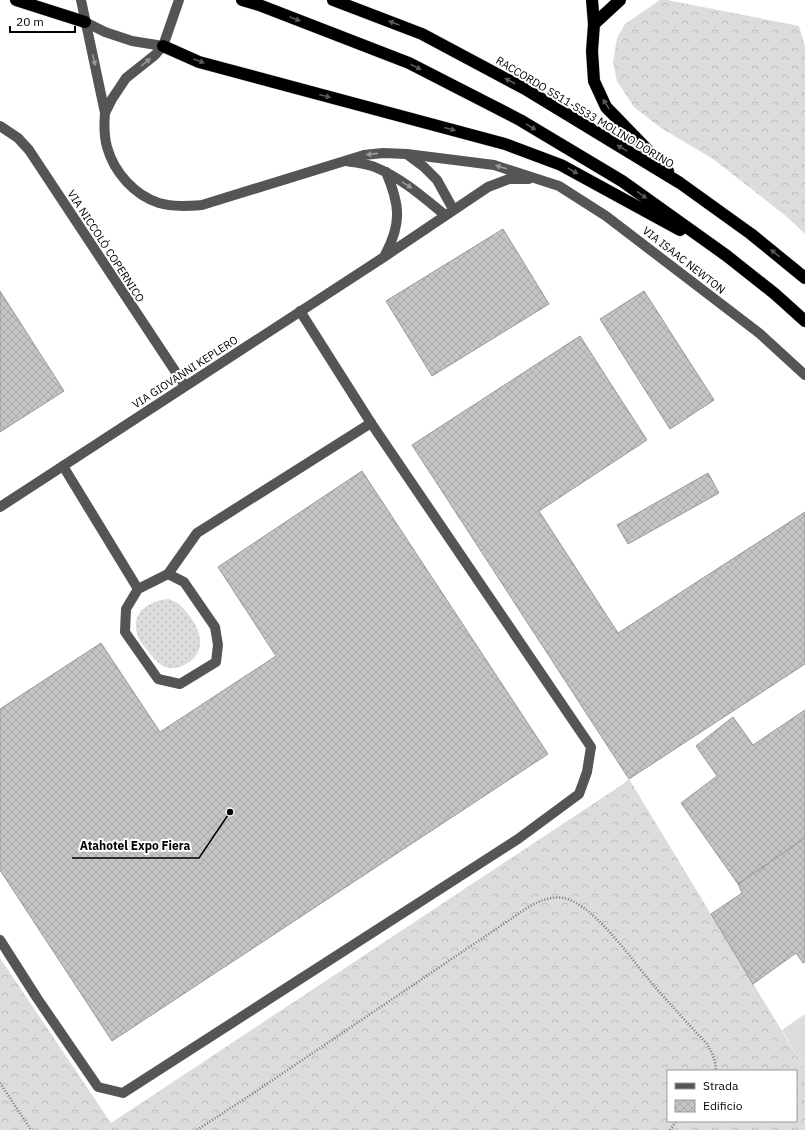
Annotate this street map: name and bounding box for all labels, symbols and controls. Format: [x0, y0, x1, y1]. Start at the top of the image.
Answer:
scale bar [10, 8, 75, 34]
text: 20 m [16, 14, 44, 29]
one-way arrow [290, 16, 302, 22]
one-way arrow [387, 20, 399, 26]
street label: RACCORDO SS11-SS33 MOLINO DORINO [493, 53, 677, 171]
one-way arrow [91, 54, 97, 67]
one-way arrow [140, 58, 151, 66]
one-way arrow [194, 58, 206, 64]
one-way arrow [410, 64, 422, 70]
one-way arrow [504, 78, 516, 84]
one-way arrow [318, 93, 331, 99]
one-way arrow [602, 98, 609, 110]
one-way arrow [525, 123, 537, 130]
one-way arrow [444, 127, 456, 133]
one-way arrow [616, 144, 628, 151]
one-way arrow [366, 151, 378, 158]
one-way arrow [494, 164, 506, 170]
one-way arrow [567, 168, 579, 175]
one-way arrow [401, 181, 412, 189]
street label: VIA NICCOLÒ COPERNICO [64, 187, 148, 305]
one-way arrow [636, 191, 647, 199]
street label: VIA ISAAC NEWTON [640, 223, 728, 297]
one-way arrow [769, 249, 780, 258]
street label: VIA GIOVANNI KEPLERO [130, 333, 241, 411]
callout: Atahotel Expo Fiera [72, 834, 199, 858]
text: Atahotel Expo Fiera [80, 838, 190, 853]
legend [667, 1070, 797, 1122]
text: Strada [703, 1078, 739, 1093]
text: Edificio [703, 1098, 743, 1113]

